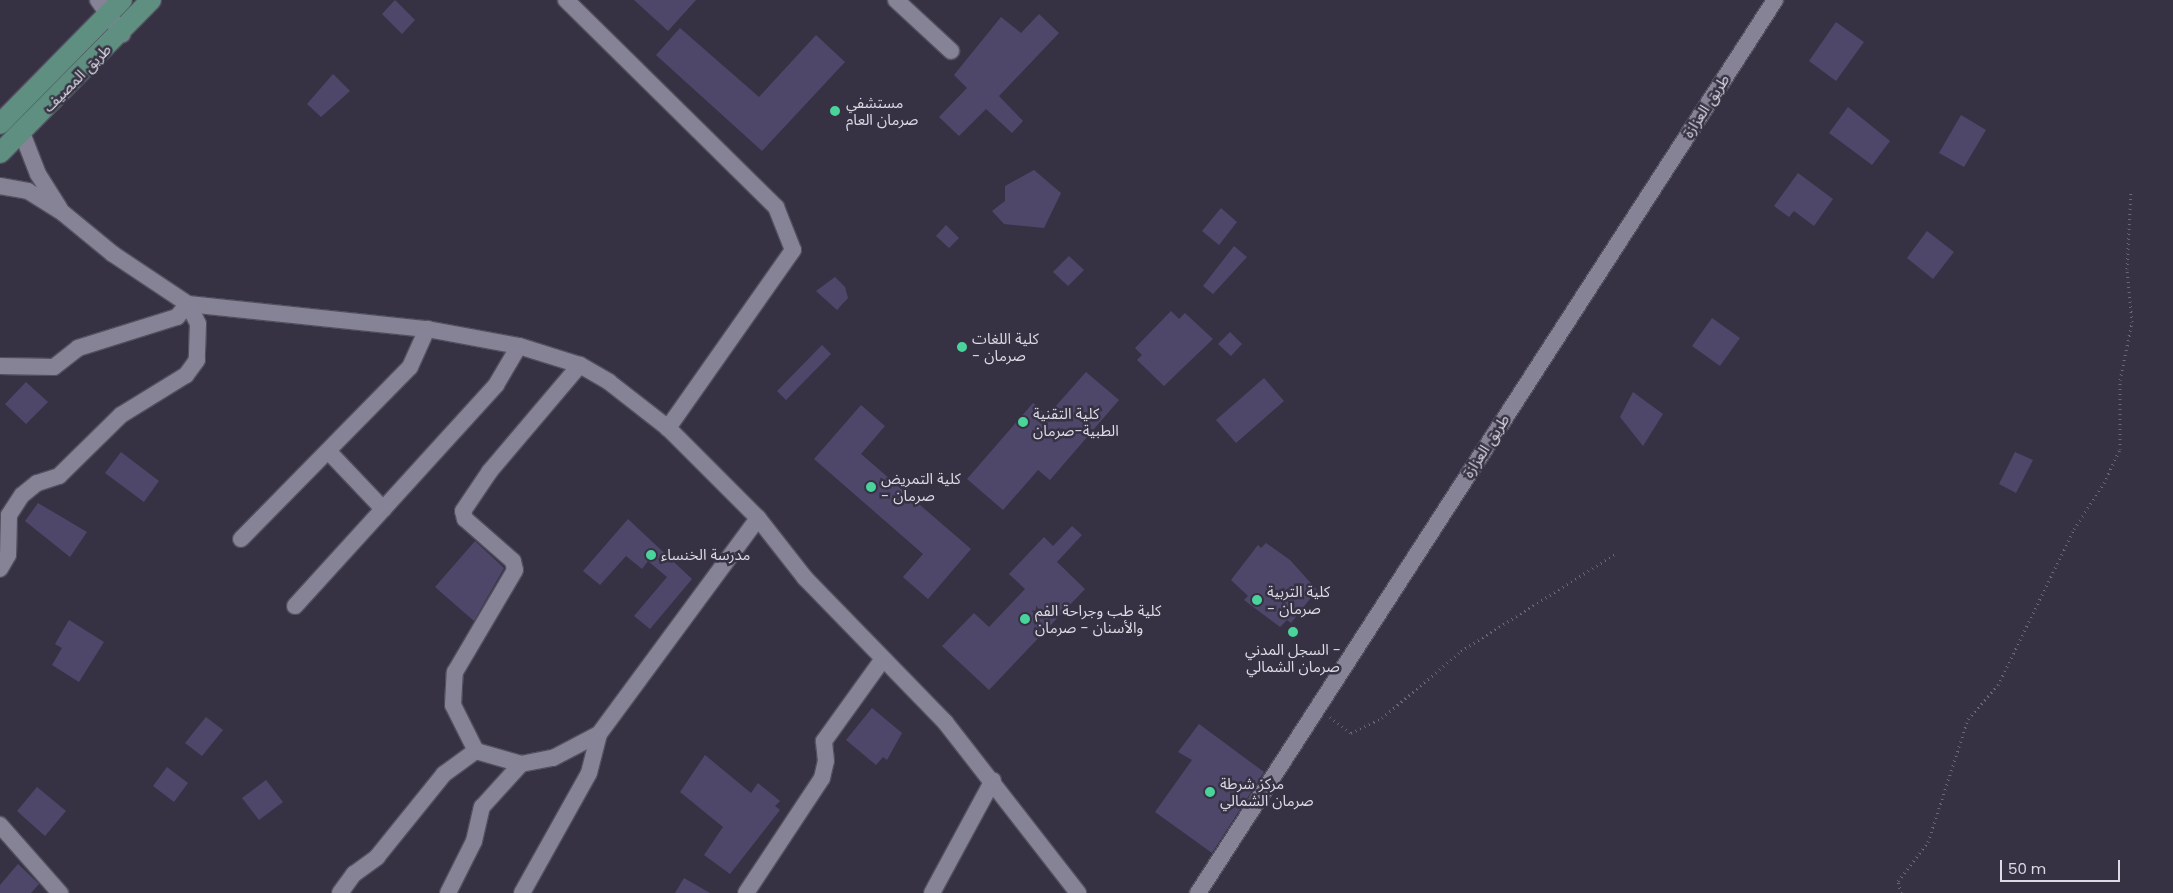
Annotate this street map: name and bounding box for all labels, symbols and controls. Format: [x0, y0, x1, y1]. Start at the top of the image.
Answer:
street label: طريق المصيف [39, 40, 115, 116]
street label: طريق العزازة [1679, 71, 1733, 141]
place label: مستشفي صرمان العام [846, 93, 918, 128]
marker: مستشفي صرمان العام [828, 104, 842, 118]
place label: كلية اللغات - صرمان [972, 329, 1039, 364]
marker: كلية اللغات - صرمان [956, 341, 968, 353]
place label: كلية التقنية الطبية-صرمان [1033, 404, 1119, 439]
street label: طريق العزازة [1459, 411, 1513, 481]
marker: كلية التقنية الطبية-صرمان [1017, 416, 1029, 428]
place label: كلية التمريض - صرمان [881, 469, 961, 504]
marker: كلية التمريض - صرمان [865, 481, 877, 493]
place label: مدرسة الخنساء [661, 546, 750, 564]
marker: مدرسة الخنساء [645, 549, 657, 561]
place label: كلية التربية - صرمان [1267, 582, 1330, 617]
marker: كلية التربية - صرمان [1251, 594, 1263, 606]
place label: كلية طب وجراحة الفم والأسنان - صرمان [1035, 601, 1161, 636]
marker: كلية طب وجراحة الفم والأسنان - صرمان [1019, 613, 1031, 625]
marker: السجل المدني - صرمان الشمالي [1287, 626, 1299, 638]
place label: السجل المدني - صرمان الشمالي [1245, 640, 1341, 675]
place label: مركز شرطة صرمان الشمالي [1220, 774, 1314, 809]
marker: مركز شرطة صرمان الشمالي [1204, 786, 1216, 798]
scale bar [2003, 850, 2123, 882]
text: 50 m [2008, 858, 2046, 879]

